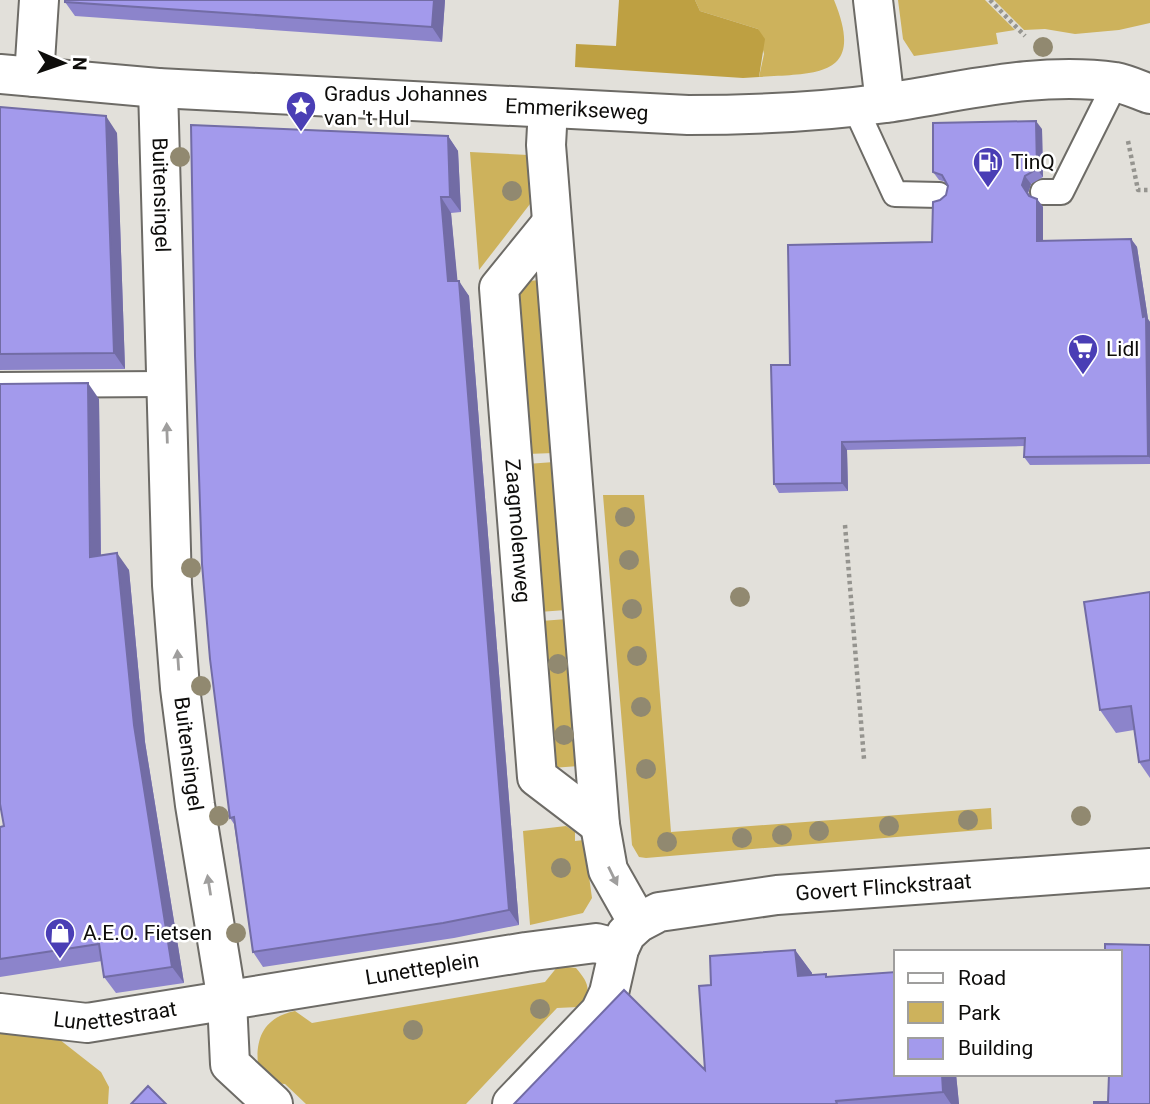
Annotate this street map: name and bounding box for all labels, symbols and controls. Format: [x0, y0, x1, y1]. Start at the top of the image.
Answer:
north arrow [28, 28, 98, 98]
text: N [68, 56, 91, 71]
place label: Gradus Johannes van 't Hul [324, 82, 488, 130]
place icon: Gradus Johannes van 't Hul [284, 89, 318, 133]
street label: Emmerikseweg [505, 94, 649, 125]
street label: Buitensingel [147, 137, 175, 253]
fuel station icon: TinQ [971, 145, 1005, 189]
place label: TinQ [1011, 150, 1055, 174]
supermarket icon: Lidl [1066, 332, 1100, 376]
place label: Lidl [1106, 337, 1139, 361]
one-way arrow [161, 422, 172, 444]
street label: Zaagmolenweg [500, 458, 535, 604]
one-way arrow [172, 649, 183, 671]
street label: Buitensingel [169, 695, 208, 813]
one-way arrow [607, 866, 618, 886]
street label: Govert Flinckstraat [795, 869, 972, 906]
one-way arrow [203, 874, 214, 896]
shop icon: A.E.O. Fietsen [43, 916, 77, 960]
place label: A.E.O. Fietsen [83, 921, 212, 945]
street label: Lunetteplein [363, 948, 481, 990]
legend [894, 950, 1122, 1076]
text: Road [958, 966, 1006, 990]
street label: Lunettestraat [52, 997, 178, 1035]
text: Park [958, 1001, 1001, 1025]
text: Building [958, 1036, 1033, 1060]

